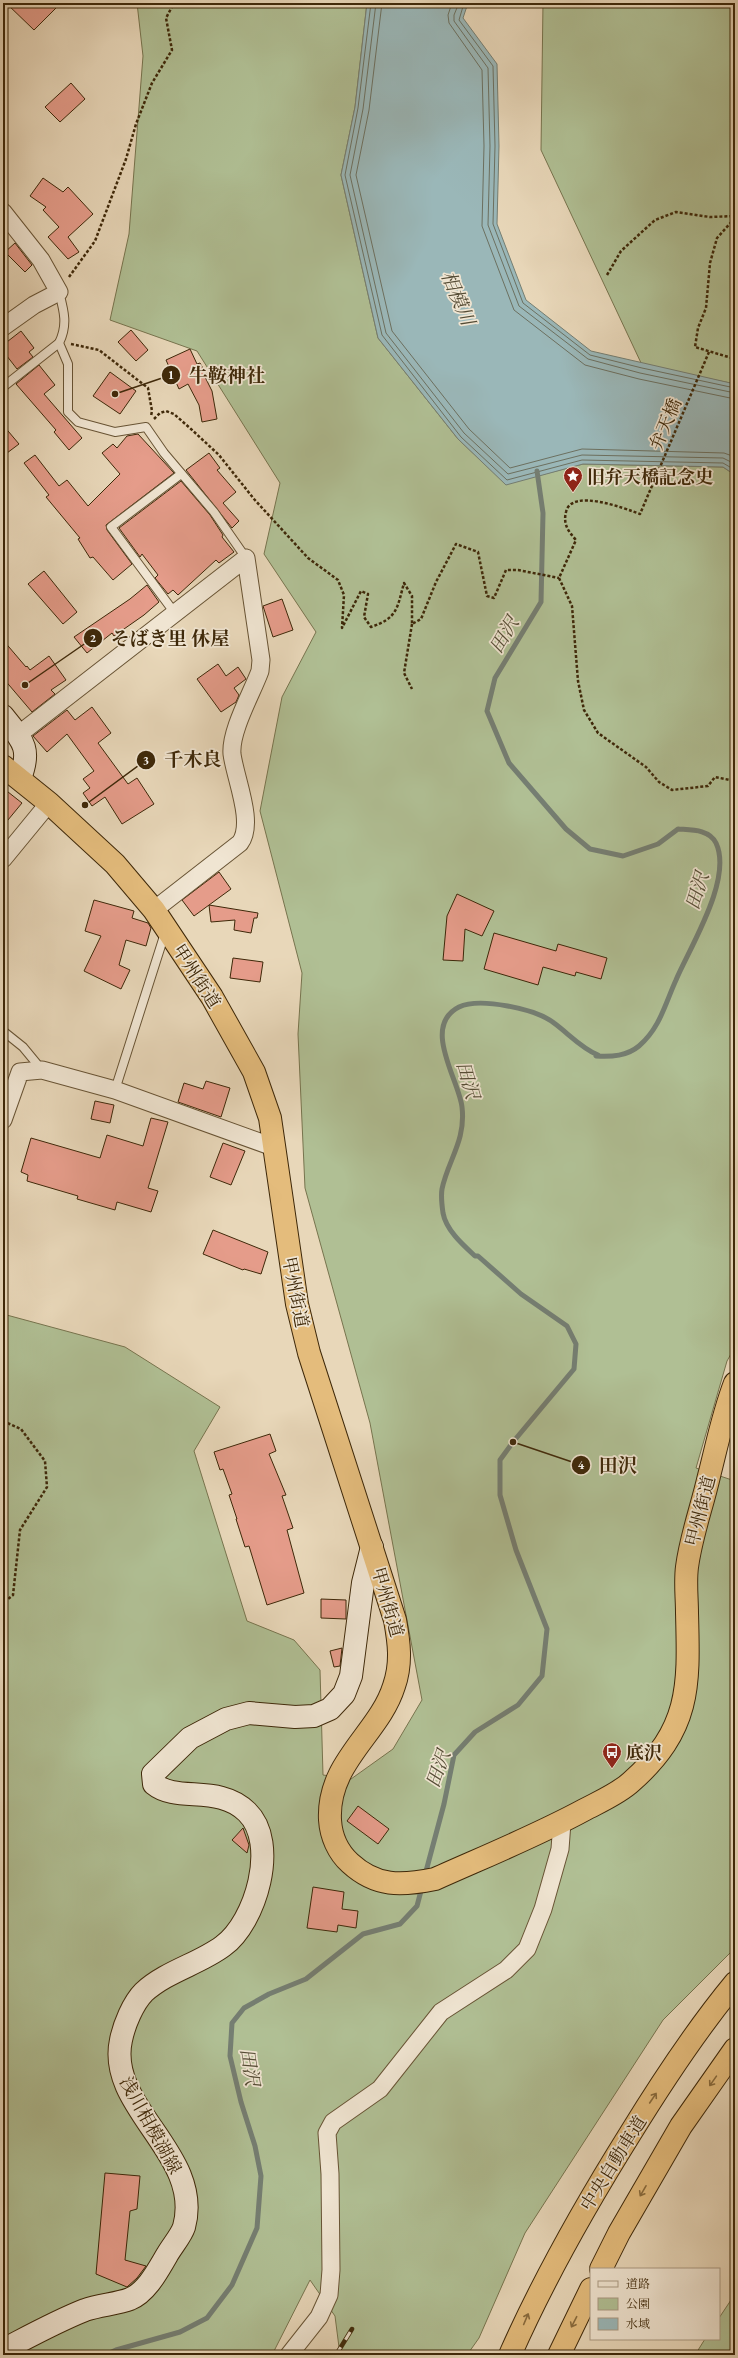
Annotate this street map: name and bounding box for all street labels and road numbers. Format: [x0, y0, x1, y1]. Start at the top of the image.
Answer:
street label: 弁天橋 [644, 395, 686, 453]
street label: 甲州街道 [168, 940, 226, 1012]
street label: 甲州街道 [278, 1254, 314, 1330]
street label: 甲州街道 [680, 1473, 720, 1549]
street label: 甲州街道 [367, 1564, 409, 1640]
street label: 浅川相模湖線 [115, 2072, 187, 2178]
street label: 中央自動車道 [575, 2111, 651, 2215]

